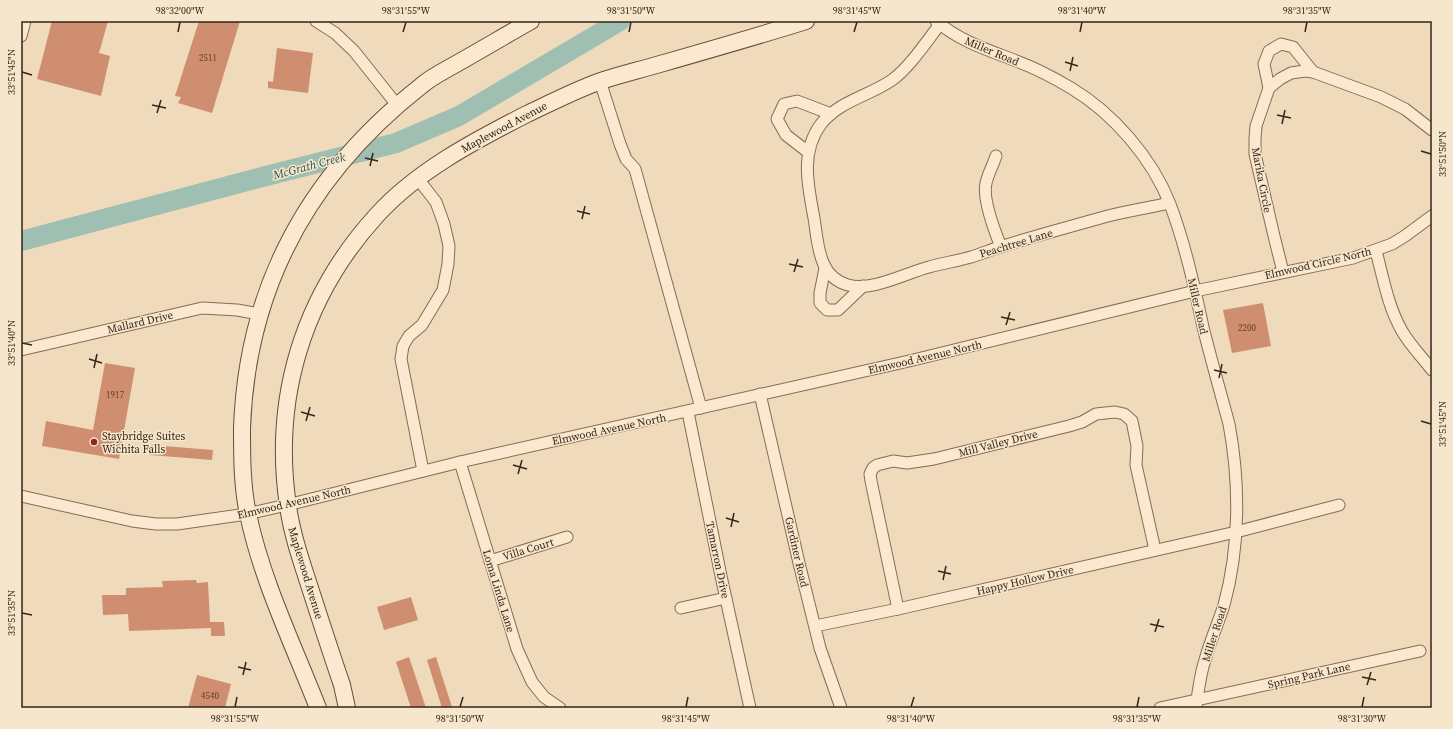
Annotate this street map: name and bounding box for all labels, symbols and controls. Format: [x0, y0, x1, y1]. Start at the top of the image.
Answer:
text: 98°32'00"W [156, 4, 205, 17]
text: 98°31'55"W [382, 4, 431, 17]
text: 98°31'50"W [607, 4, 656, 17]
text: 98°31'45"W [833, 4, 882, 17]
text: 98°31'40"W [1058, 4, 1107, 17]
text: 98°31'35"W [1283, 4, 1332, 17]
street label: Miller Road [962, 33, 1022, 70]
text: 33°51'45"N [5, 49, 18, 95]
house number: 2511 [199, 52, 217, 64]
street label: Maplewood Avenue [459, 98, 550, 156]
text: 33°51'50"N [1436, 131, 1449, 177]
street label: Marika Circle [1248, 146, 1275, 214]
water label: McGrath Creek [270, 149, 347, 184]
street label: Peachtree Lane [978, 225, 1055, 262]
street label: Elmwood Circle North [1263, 244, 1373, 283]
street label: Miller Road [1184, 276, 1211, 337]
street label: Mallard Drive [106, 308, 175, 337]
text: 33°51'40"N [5, 320, 18, 366]
house number: 2200 [1238, 322, 1256, 334]
street label: Elmwood Avenue North [867, 337, 984, 378]
house number: 1917 [106, 389, 124, 401]
text: 33°51'45"N [1436, 401, 1449, 447]
street label: Elmwood Avenue North [551, 410, 668, 449]
street label: Mill Valley Drive [957, 426, 1040, 461]
place label: Staybridge Suites Wichita Falls [102, 429, 186, 457]
marker: Staybridge Suites Wichita Falls [89, 437, 99, 447]
street label: Elmwood Avenue North [236, 482, 353, 523]
street label: Gardiner Road [781, 516, 812, 589]
street label: Tamarron Drive [702, 520, 733, 600]
street label: Maplewood Avenue [284, 525, 327, 621]
street label: Villa Court [501, 534, 556, 564]
street label: Loma Linda Lane [479, 548, 518, 635]
street label: Happy Hollow Drive [975, 562, 1075, 599]
text: 33°51'35"N [5, 590, 18, 636]
street label: Miller Road [1198, 604, 1231, 664]
street label: Spring Park Lane [1266, 659, 1352, 692]
house number: 4540 [201, 690, 219, 702]
text: 98°31'55"W [211, 712, 260, 725]
text: 98°31'50"W [436, 712, 485, 725]
text: 98°31'45"W [662, 712, 711, 725]
text: 98°31'40"W [887, 712, 936, 725]
text: 98°31'35"W [1113, 712, 1162, 725]
text: 98°31'30"W [1338, 712, 1387, 725]

